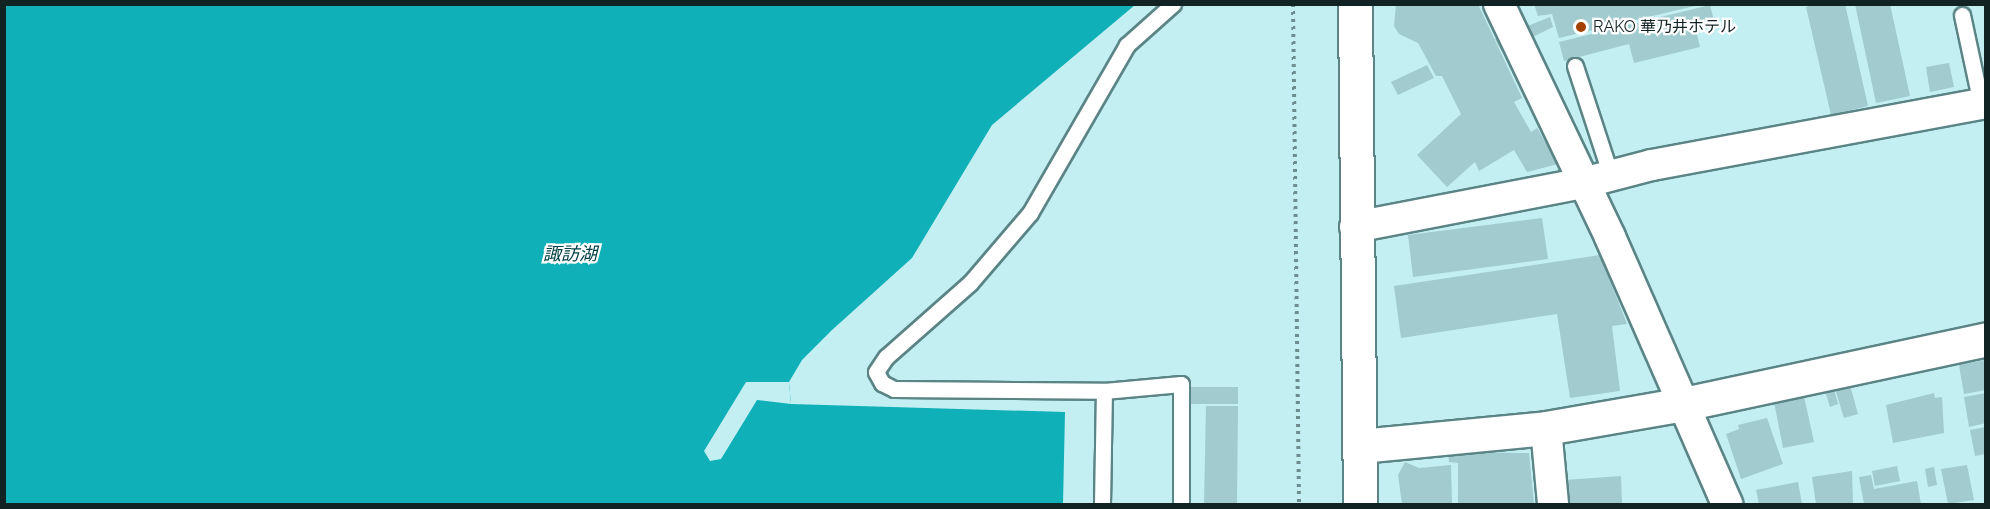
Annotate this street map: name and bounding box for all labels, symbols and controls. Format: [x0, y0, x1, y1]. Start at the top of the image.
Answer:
place label: RAKO 華乃井ホテル [1593, 17, 1736, 37]
marker: RAKO 華乃井ホテル [1574, 20, 1588, 34]
water label: 諏訪湖 [543, 243, 597, 265]

